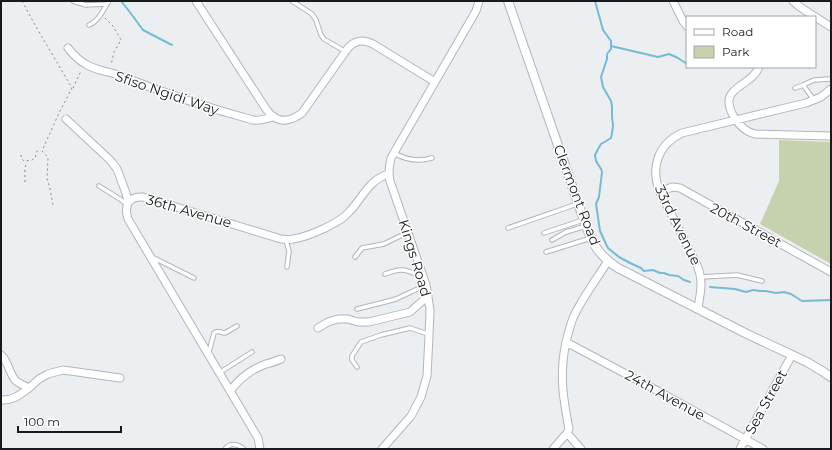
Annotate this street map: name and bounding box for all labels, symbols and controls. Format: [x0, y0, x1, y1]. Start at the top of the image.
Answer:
legend [686, 16, 816, 68]
text: Road [722, 24, 753, 39]
text: Park [722, 44, 750, 59]
street label: Sfiso Ngidi Way [113, 67, 222, 119]
street label: Clermont Road [549, 142, 605, 248]
street label: 33rd Avenue [651, 182, 705, 268]
street label: 36th Avenue [144, 190, 234, 232]
street label: 20th Street [707, 199, 785, 252]
street label: Kings Road [395, 217, 435, 299]
street label: 24th Avenue [622, 366, 708, 424]
street label: Sea Street [741, 366, 791, 437]
scale bar [18, 408, 121, 434]
text: 100 m [24, 414, 60, 429]

